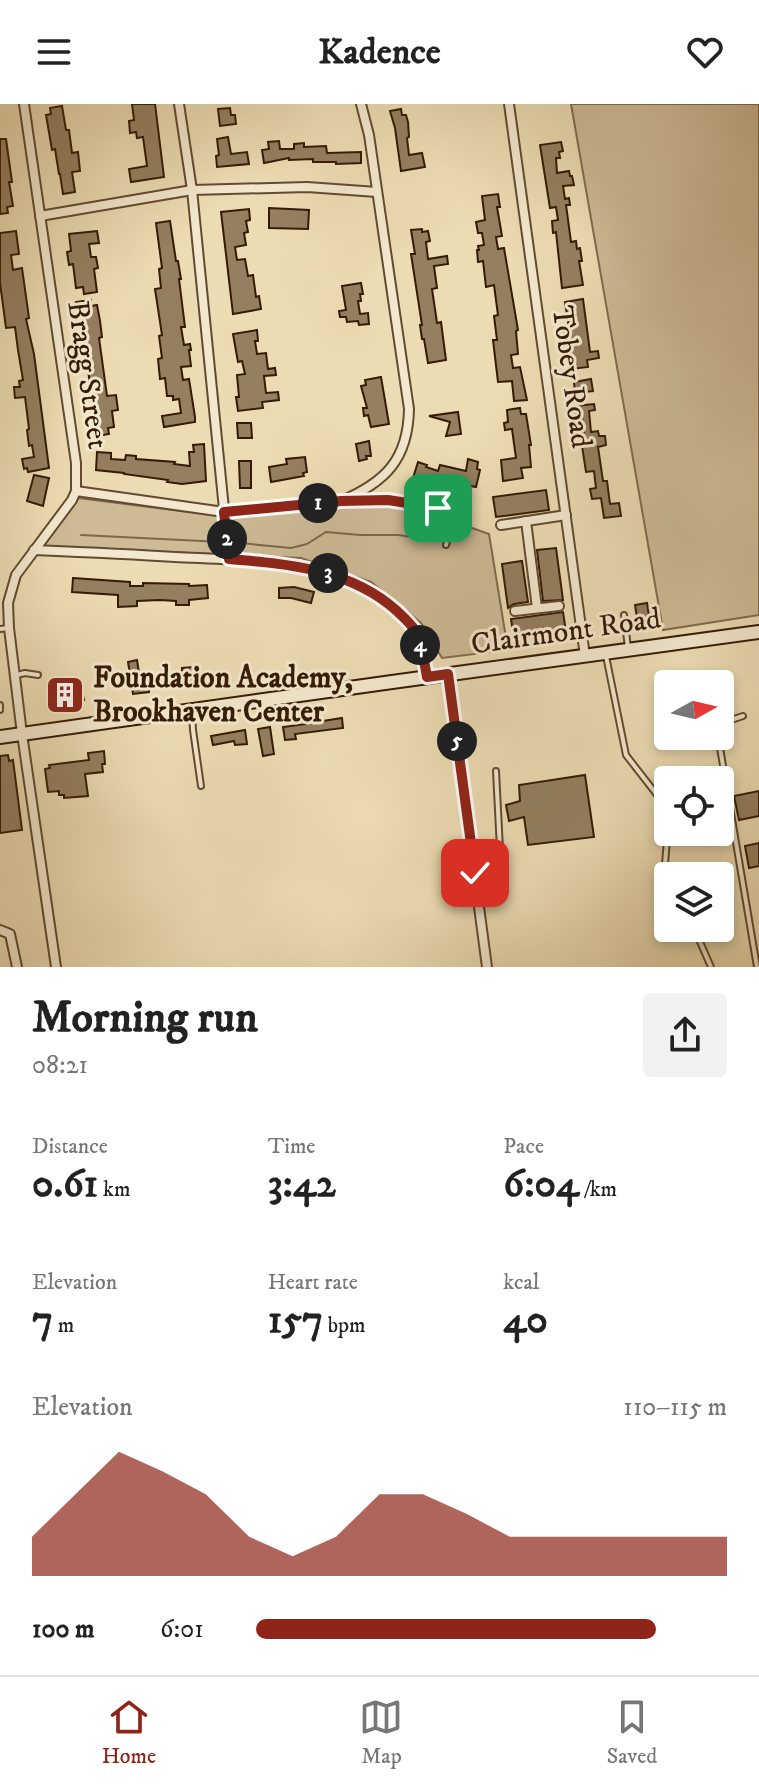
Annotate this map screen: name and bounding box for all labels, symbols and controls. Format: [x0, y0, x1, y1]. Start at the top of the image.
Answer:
icon: menu [32, 30, 76, 74]
text: Kadence [318, 30, 441, 75]
icon: heart [683, 30, 727, 74]
street label: Bragg Street [58, 298, 116, 452]
street label: Tobey Road [543, 303, 599, 451]
pin [404, 474, 472, 542]
pin: 1 [298, 483, 338, 523]
icon: arrive [416, 486, 460, 530]
text: 1 [314, 489, 322, 516]
pin: 2 [207, 519, 247, 559]
text: 2 [222, 525, 232, 552]
pin: 3 [308, 553, 348, 593]
text: 3 [324, 559, 332, 586]
street label: Clairmont Road [469, 600, 663, 664]
pin: 4 [400, 625, 440, 665]
text: 4 [414, 631, 426, 658]
place label: Foundation Academy, Brookhaven Center [93, 660, 353, 731]
north arrow [654, 670, 734, 750]
map controls [654, 670, 734, 942]
building icon: Foundation Academy, Brookhaven Center [44, 674, 86, 716]
pin: 5 [437, 721, 477, 761]
text: 5 [452, 727, 462, 754]
button: locate [654, 766, 734, 846]
pin [441, 839, 509, 907]
icon: check [453, 851, 497, 895]
button: layers [654, 862, 734, 942]
text: Morning run [32, 991, 258, 1046]
button: share [643, 993, 727, 1077]
text: 08:21 [32, 1049, 88, 1082]
text: Distance [32, 1133, 108, 1160]
text: Time [268, 1133, 315, 1160]
text: Pace [503, 1133, 544, 1160]
text: 0.61 [32, 1160, 98, 1210]
text: 3:42 [268, 1160, 336, 1210]
text: 6:04 [503, 1160, 579, 1210]
text: km [98, 1176, 130, 1203]
text: /km [579, 1176, 617, 1203]
text: Elevation [32, 1269, 117, 1296]
text: Heart rate [268, 1269, 358, 1296]
text: kcal [503, 1269, 539, 1296]
text: 7 [32, 1296, 53, 1346]
text: 157 [268, 1296, 323, 1346]
text: 40 [503, 1296, 548, 1346]
text: m [53, 1312, 74, 1339]
text: bpm [323, 1312, 366, 1339]
text: Elevation [32, 1391, 133, 1424]
text: 110–115 m [623, 1391, 727, 1424]
text: 100 m [32, 1613, 95, 1646]
text: 6:01 [160, 1613, 204, 1646]
tab: Home [102, 1695, 156, 1770]
tab: Map [359, 1695, 403, 1770]
tab: Saved [607, 1695, 657, 1770]

